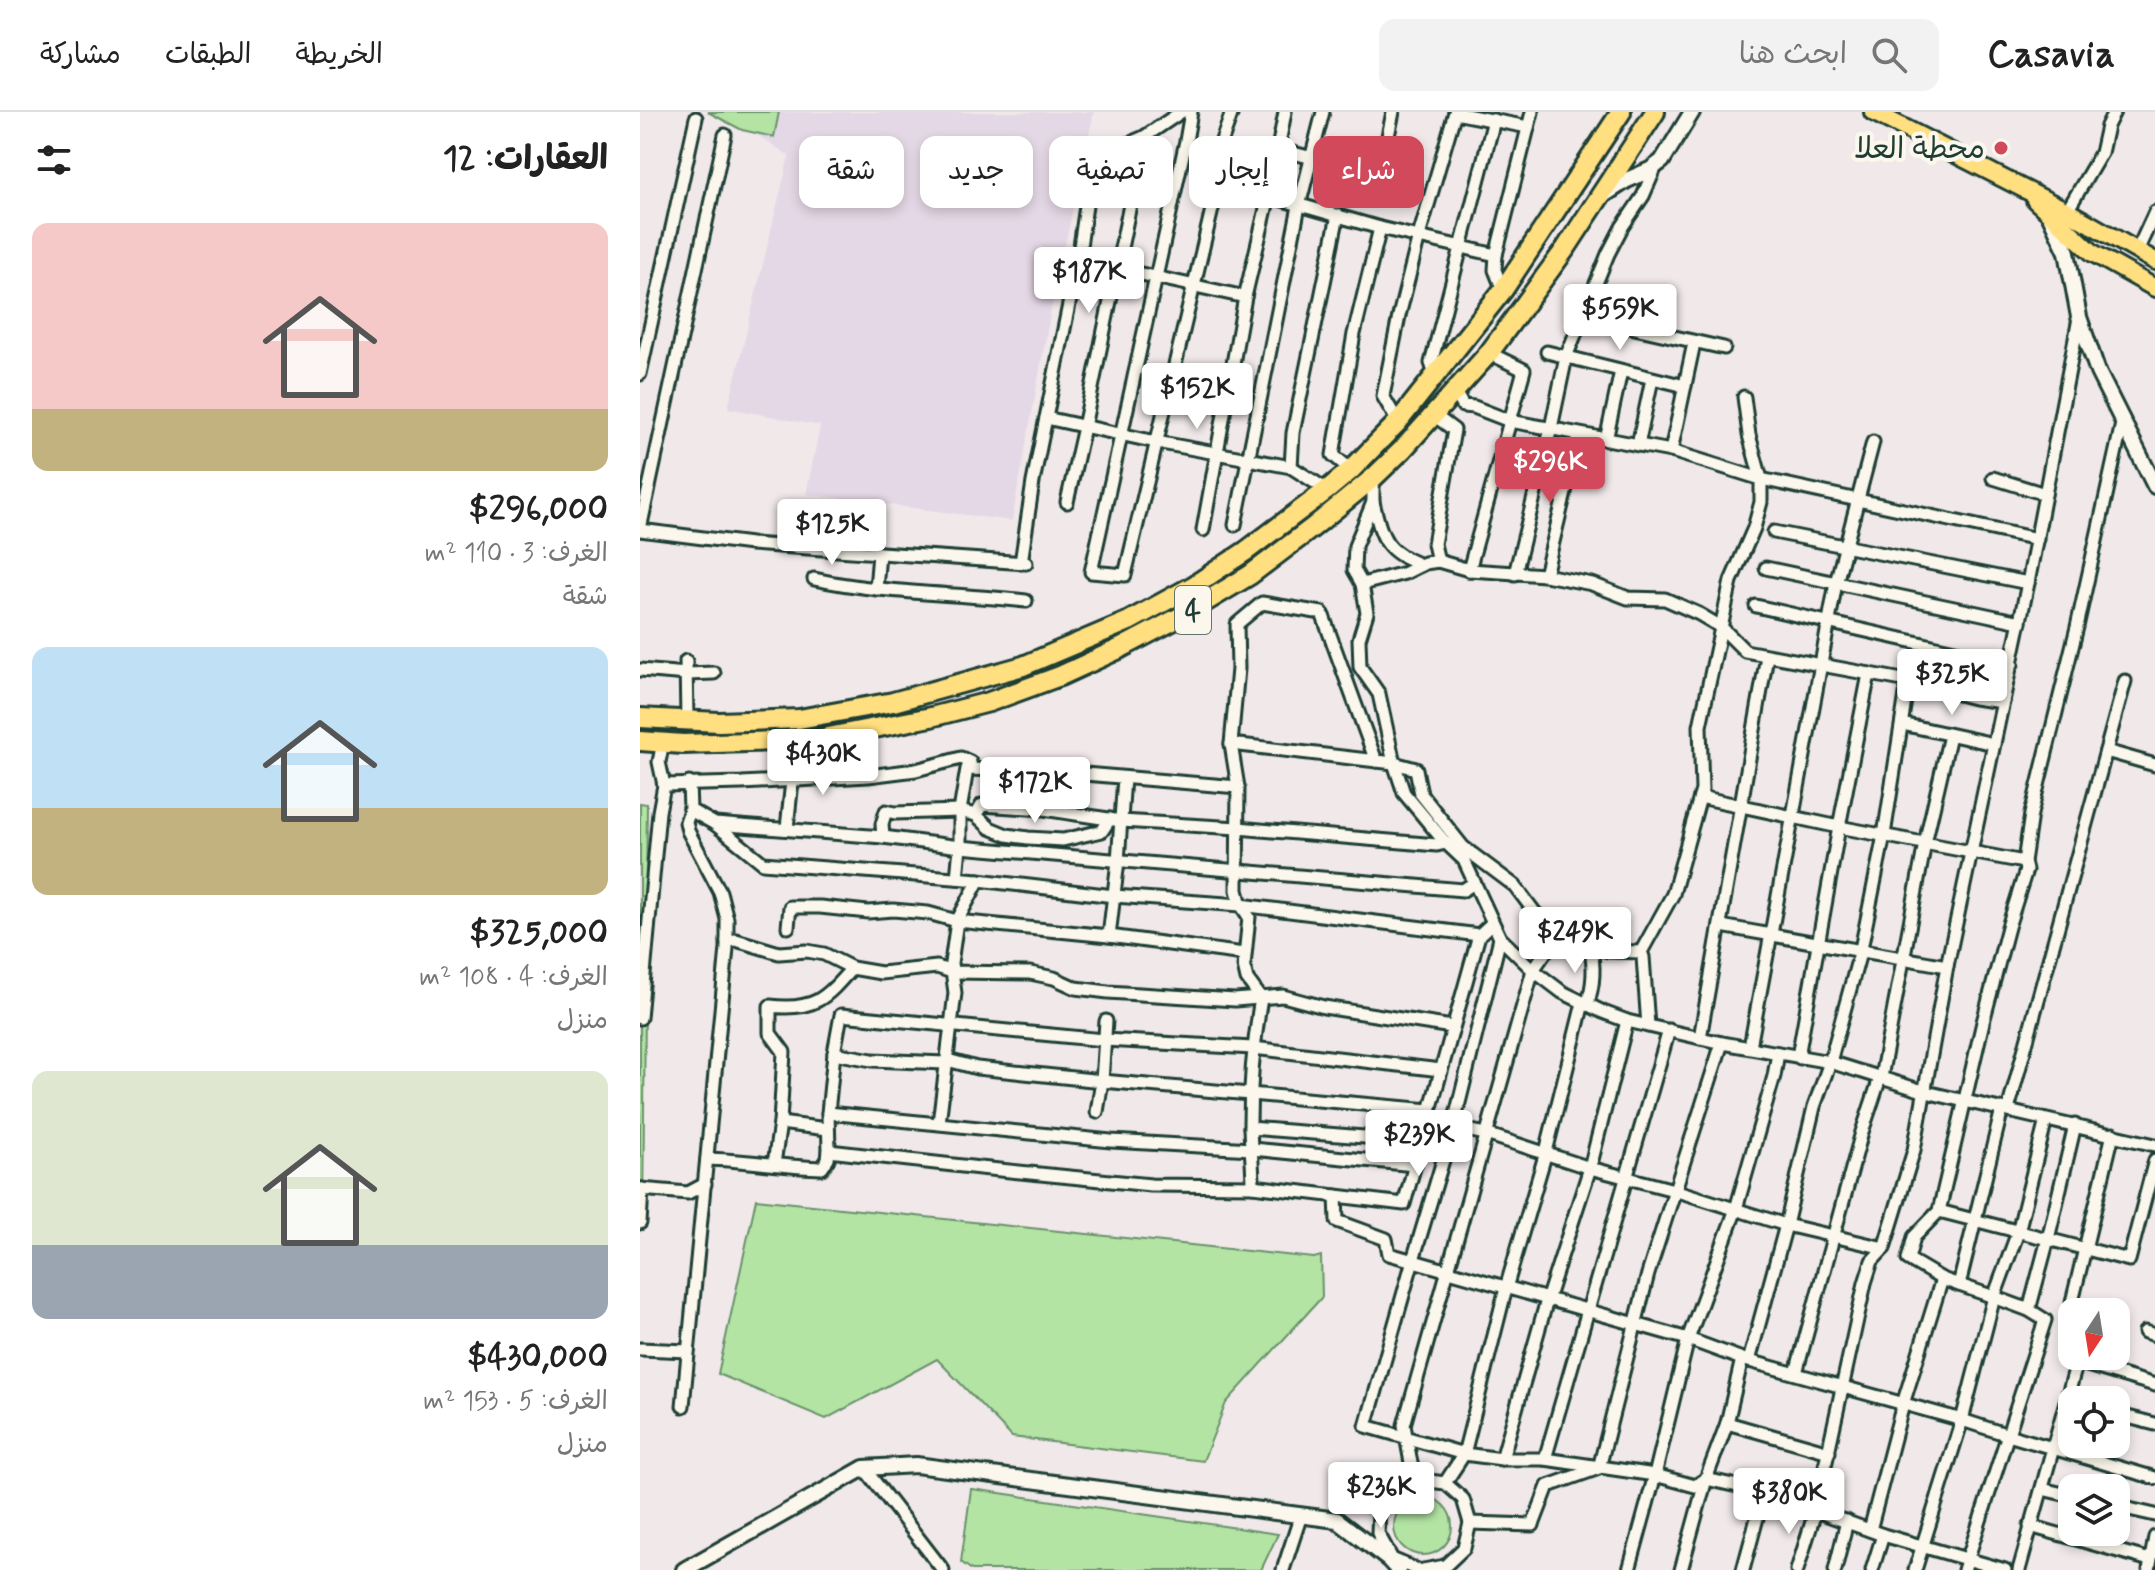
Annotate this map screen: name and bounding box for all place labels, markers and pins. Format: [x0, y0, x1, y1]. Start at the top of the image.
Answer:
place label: محطة العلا [1854, 130, 1985, 169]
marker: محطة العلا [1992, 139, 2010, 157]
pin: $187K [1033, 247, 1145, 315]
pin: $559K [1564, 284, 1676, 352]
pin: $152K [1141, 363, 1253, 431]
pin: $296K [1494, 437, 1606, 505]
pin: $125K [776, 499, 888, 567]
pin: $325K [1896, 649, 2008, 717]
pin: $430K [767, 729, 879, 797]
pin: $172K [979, 757, 1091, 825]
pin: $249K [1519, 907, 1631, 975]
pin: $239K [1363, 1110, 1475, 1178]
pin: $236K [1325, 1462, 1437, 1530]
pin: $380K [1733, 1468, 1845, 1536]

